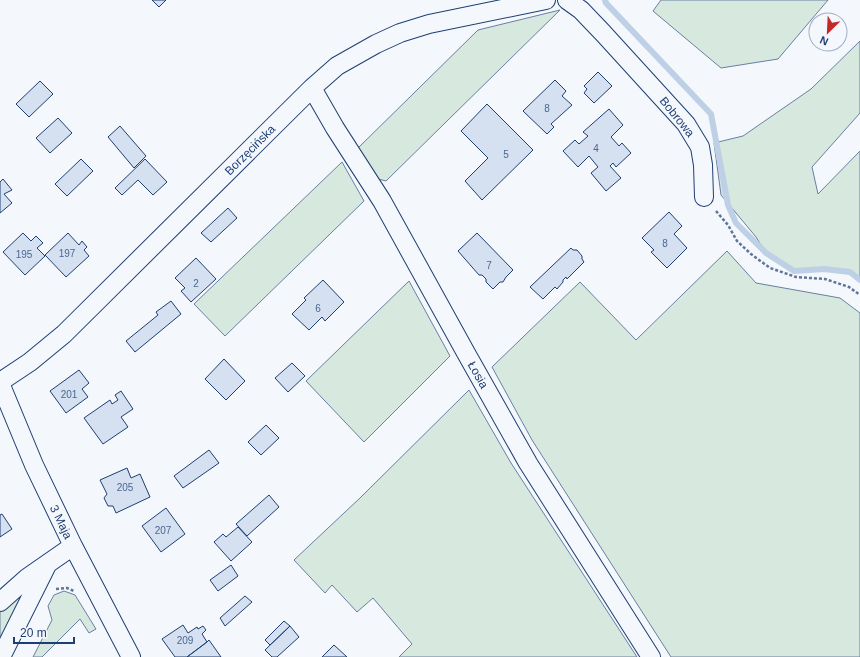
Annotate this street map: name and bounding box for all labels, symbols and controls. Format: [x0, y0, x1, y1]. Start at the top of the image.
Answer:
north arrow [808, 12, 848, 52]
text: N [818, 34, 830, 48]
street label: Bobrowa [657, 94, 698, 140]
house number: 8 [544, 103, 550, 114]
street label: Borzęcińska [222, 122, 278, 178]
house number: 4 [593, 143, 599, 154]
house number: 5 [503, 149, 509, 160]
house number: 8 [662, 238, 668, 249]
house number: 197 [59, 248, 76, 259]
house number: 195 [16, 249, 33, 260]
house number: 7 [486, 260, 492, 271]
house number: 2 [193, 278, 199, 289]
house number: 6 [315, 303, 321, 314]
street label: Łosia [465, 359, 491, 391]
house number: 201 [61, 389, 78, 400]
house number: 205 [117, 482, 134, 493]
street label: 3 Maja [47, 503, 75, 542]
house number: 207 [155, 525, 172, 536]
scale bar [14, 619, 74, 645]
text: 20 m [20, 626, 47, 640]
house number: 209 [177, 635, 194, 646]

